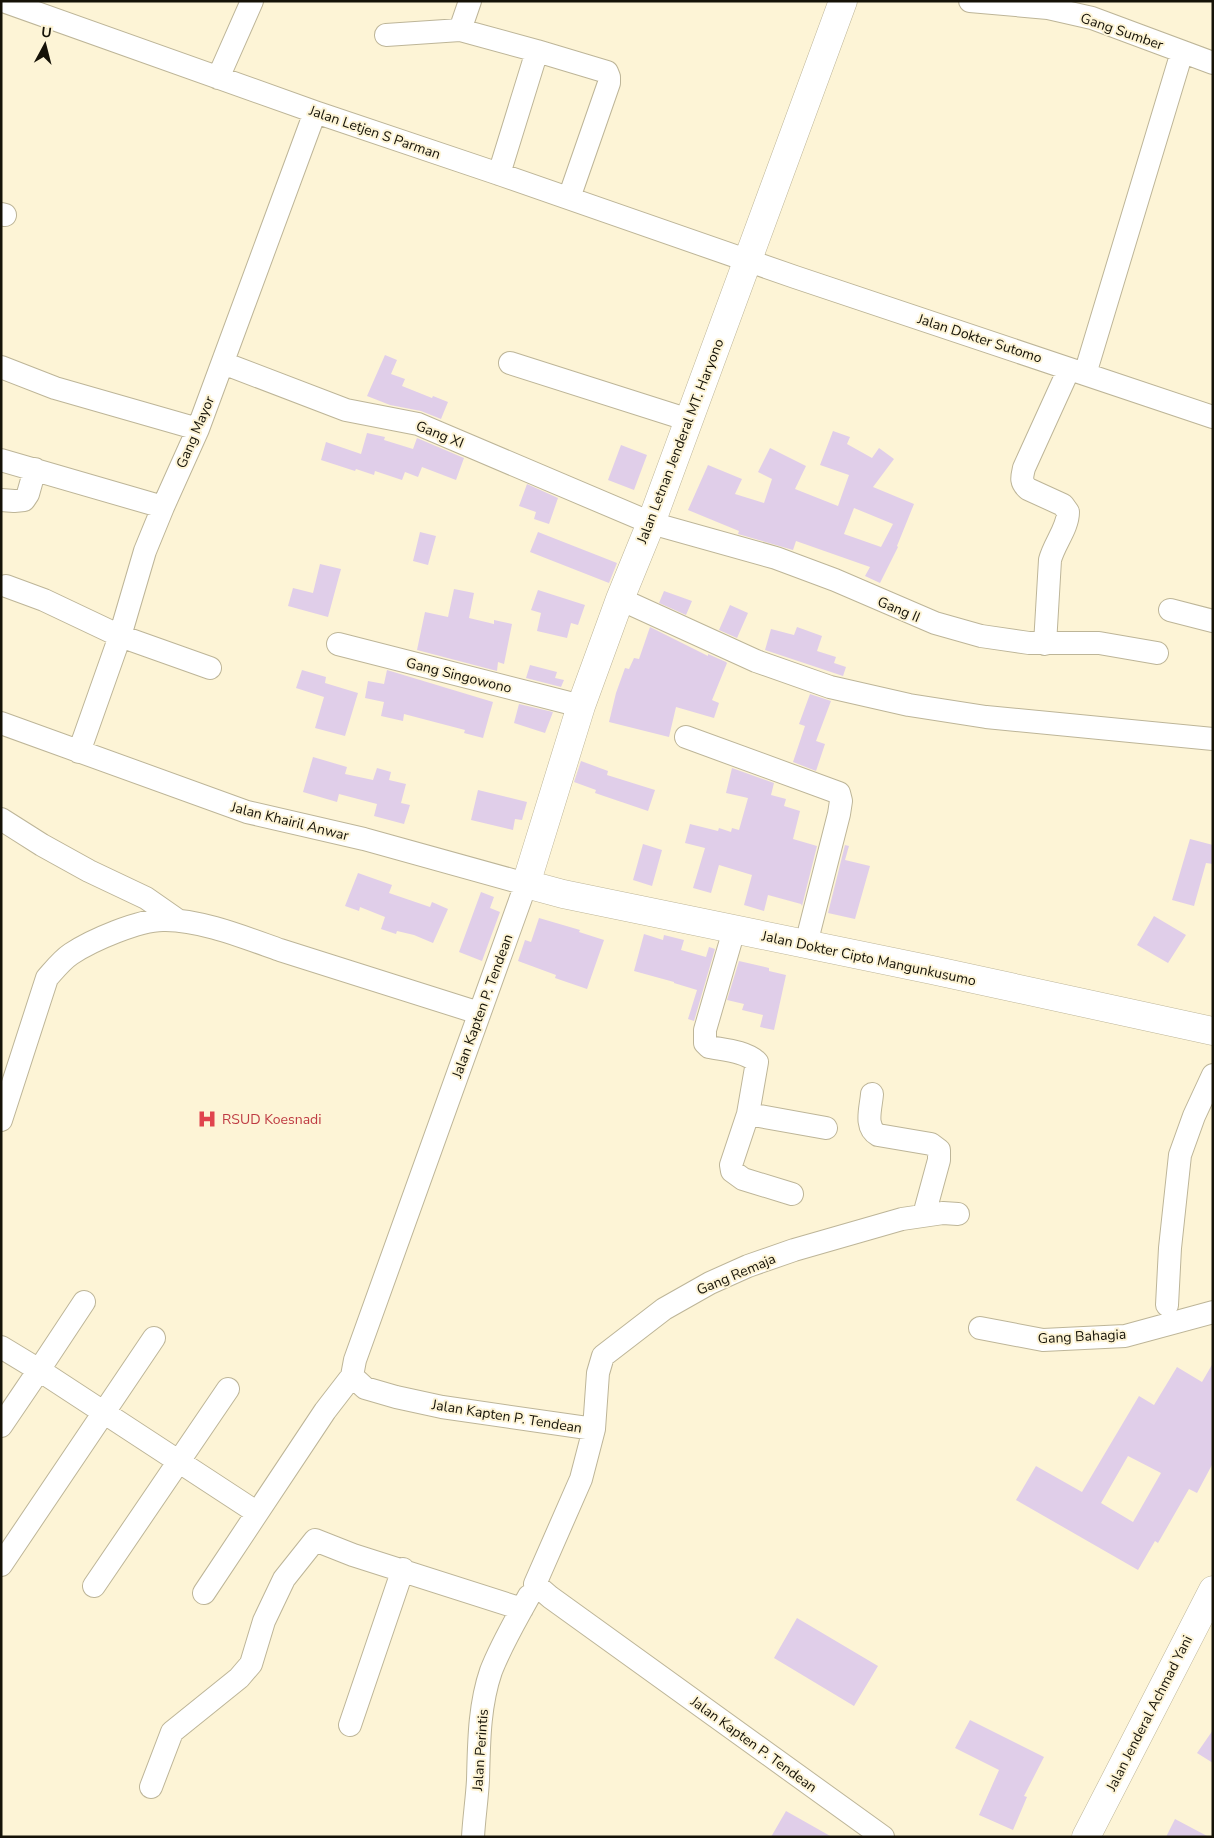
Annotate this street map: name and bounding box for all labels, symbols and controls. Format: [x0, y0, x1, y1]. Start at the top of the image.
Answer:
street label: Gang Sumber [1078, 8, 1166, 55]
north arrow [20, 20, 70, 70]
text: U [40, 23, 53, 43]
street label: Jalan Letjen S Parman [306, 101, 443, 164]
street label: Jalan Dokter Sutomo [914, 309, 1045, 368]
street label: Jalan Letnan Jenderal MT. Haryono [632, 336, 728, 547]
street label: Gang Mayor [172, 393, 219, 471]
street label: Gang XI [413, 416, 467, 453]
street label: Gang II [875, 592, 923, 627]
street label: Gang Singowono [404, 653, 514, 698]
street label: Jalan Khairil Anwar [228, 797, 351, 845]
street label: Jalan Dokter Cipto Mangunkusumo [759, 926, 978, 991]
street label: Jalan Kapten P. Tendean [447, 932, 517, 1082]
hospital icon: RSUD Koesnadi [196, 1108, 218, 1130]
place label: RSUD Koesnadi [222, 1110, 322, 1129]
street label: Gang Remaja [694, 1249, 779, 1300]
street label: Gang Bahagia [1037, 1325, 1127, 1348]
street label: Jalan Kapten P. Tendean [429, 1395, 583, 1438]
street label: Jalan Jenderal Achmad Yani [1101, 1632, 1197, 1795]
street label: Jalan Kapten P. Tendean [686, 1692, 821, 1797]
street label: Jalan Perintis [468, 1708, 493, 1793]

